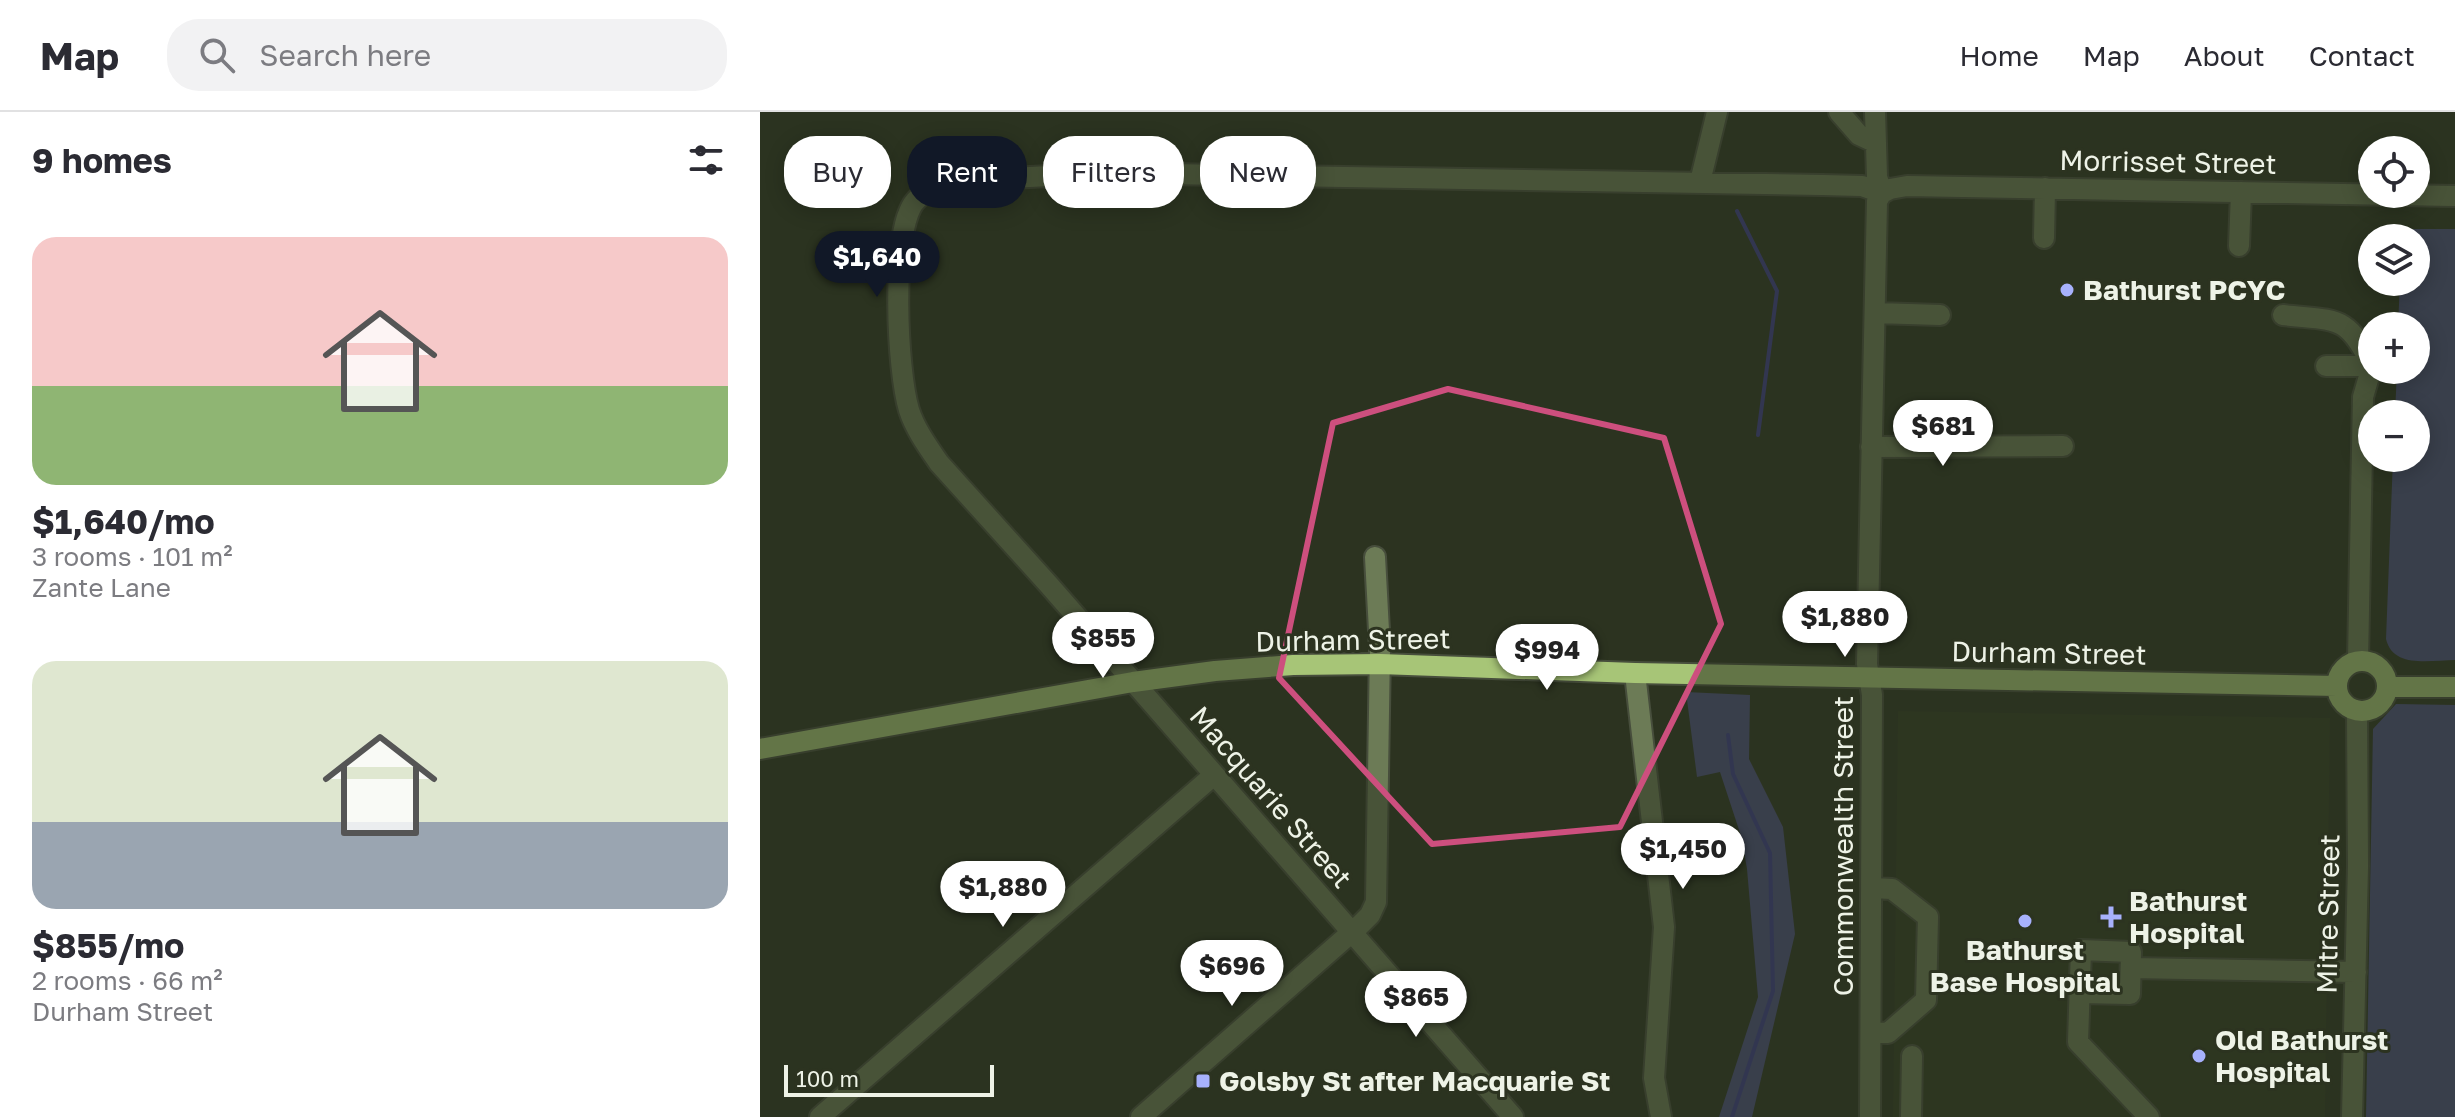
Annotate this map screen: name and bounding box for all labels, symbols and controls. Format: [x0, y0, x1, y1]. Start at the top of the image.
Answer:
search box [167, 19, 727, 91]
text: Map [40, 33, 119, 78]
icon: search [195, 33, 239, 77]
text: Search here [259, 37, 431, 73]
text: Home [1960, 39, 2039, 72]
text: Map [2083, 39, 2140, 72]
text: About [2184, 39, 2265, 72]
text: Contact [2309, 39, 2415, 72]
chip: Buy [784, 136, 891, 208]
chip: Rent [907, 136, 1027, 208]
chip: Filters [1043, 136, 1184, 208]
chip: New [1200, 136, 1316, 208]
map controls [2358, 136, 2430, 472]
button: locate [2358, 136, 2430, 208]
icon: filters [684, 138, 728, 182]
text: 9 homes [32, 140, 172, 180]
street label: Morrisset Street [2059, 143, 2277, 180]
button: layers [2358, 224, 2430, 296]
pin: $1,640 [812, 231, 942, 299]
text: $1,640 [833, 241, 921, 272]
place label: Bathurst PCYC [2083, 273, 2285, 306]
marker: Bathurst PCYC [2058, 281, 2076, 299]
icon: home [308, 289, 452, 433]
button: + [2358, 312, 2430, 384]
pin: $681 [1896, 400, 1990, 468]
button: − [2358, 400, 2430, 472]
text: $681 [1911, 410, 1975, 441]
text: $1,640/mo [32, 501, 215, 541]
text: 3 rooms · 101 m² [32, 541, 233, 572]
text: Zante Lane [32, 572, 171, 603]
pin: $1,880 [1780, 591, 1910, 659]
text: $1,880 [1800, 601, 1890, 632]
pin: $855 [1056, 612, 1150, 680]
street label: Durham Street [1255, 621, 1451, 658]
text: $855 [1070, 622, 1136, 653]
pin: $994 [1500, 624, 1594, 692]
text: $994 [1514, 634, 1580, 665]
street label: Durham Street [1951, 634, 2147, 671]
street label: Commonwealth Street [1826, 696, 1859, 996]
street label: Macquarie Street [1184, 699, 1359, 894]
icon: home [308, 713, 452, 857]
pin: $1,450 [1618, 823, 1748, 891]
text: $1,450 [1639, 833, 1727, 864]
street label: Mitre Street [2310, 834, 2345, 994]
pin: $1,880 [938, 861, 1068, 929]
text: $1,880 [958, 871, 1048, 902]
place label: Bathurst Hospital [2129, 884, 2247, 949]
marker: Bathurst Hospital [2100, 906, 2122, 928]
marker: Bathurst Base Hospital [2016, 912, 2034, 930]
text: $855/mo [32, 925, 185, 965]
place label: Bathurst Base Hospital [1930, 933, 2120, 998]
pin: $696 [1185, 940, 1279, 1008]
text: $696 [1199, 950, 1265, 981]
text: 2 rooms · 66 m² [32, 965, 223, 996]
pin: $865 [1369, 971, 1463, 1039]
text: $865 [1383, 981, 1449, 1012]
text: Durham Street [32, 996, 213, 1027]
place label: Old Bathurst Hospital [2215, 1023, 2388, 1088]
marker: Old Bathurst Hospital [2190, 1047, 2208, 1065]
scale bar [784, 1061, 994, 1097]
place label: Golsby St after Macquarie St [1219, 1064, 1610, 1097]
text: 100 m [796, 1065, 859, 1092]
marker: Golsby St after Macquarie St [1194, 1072, 1212, 1090]

